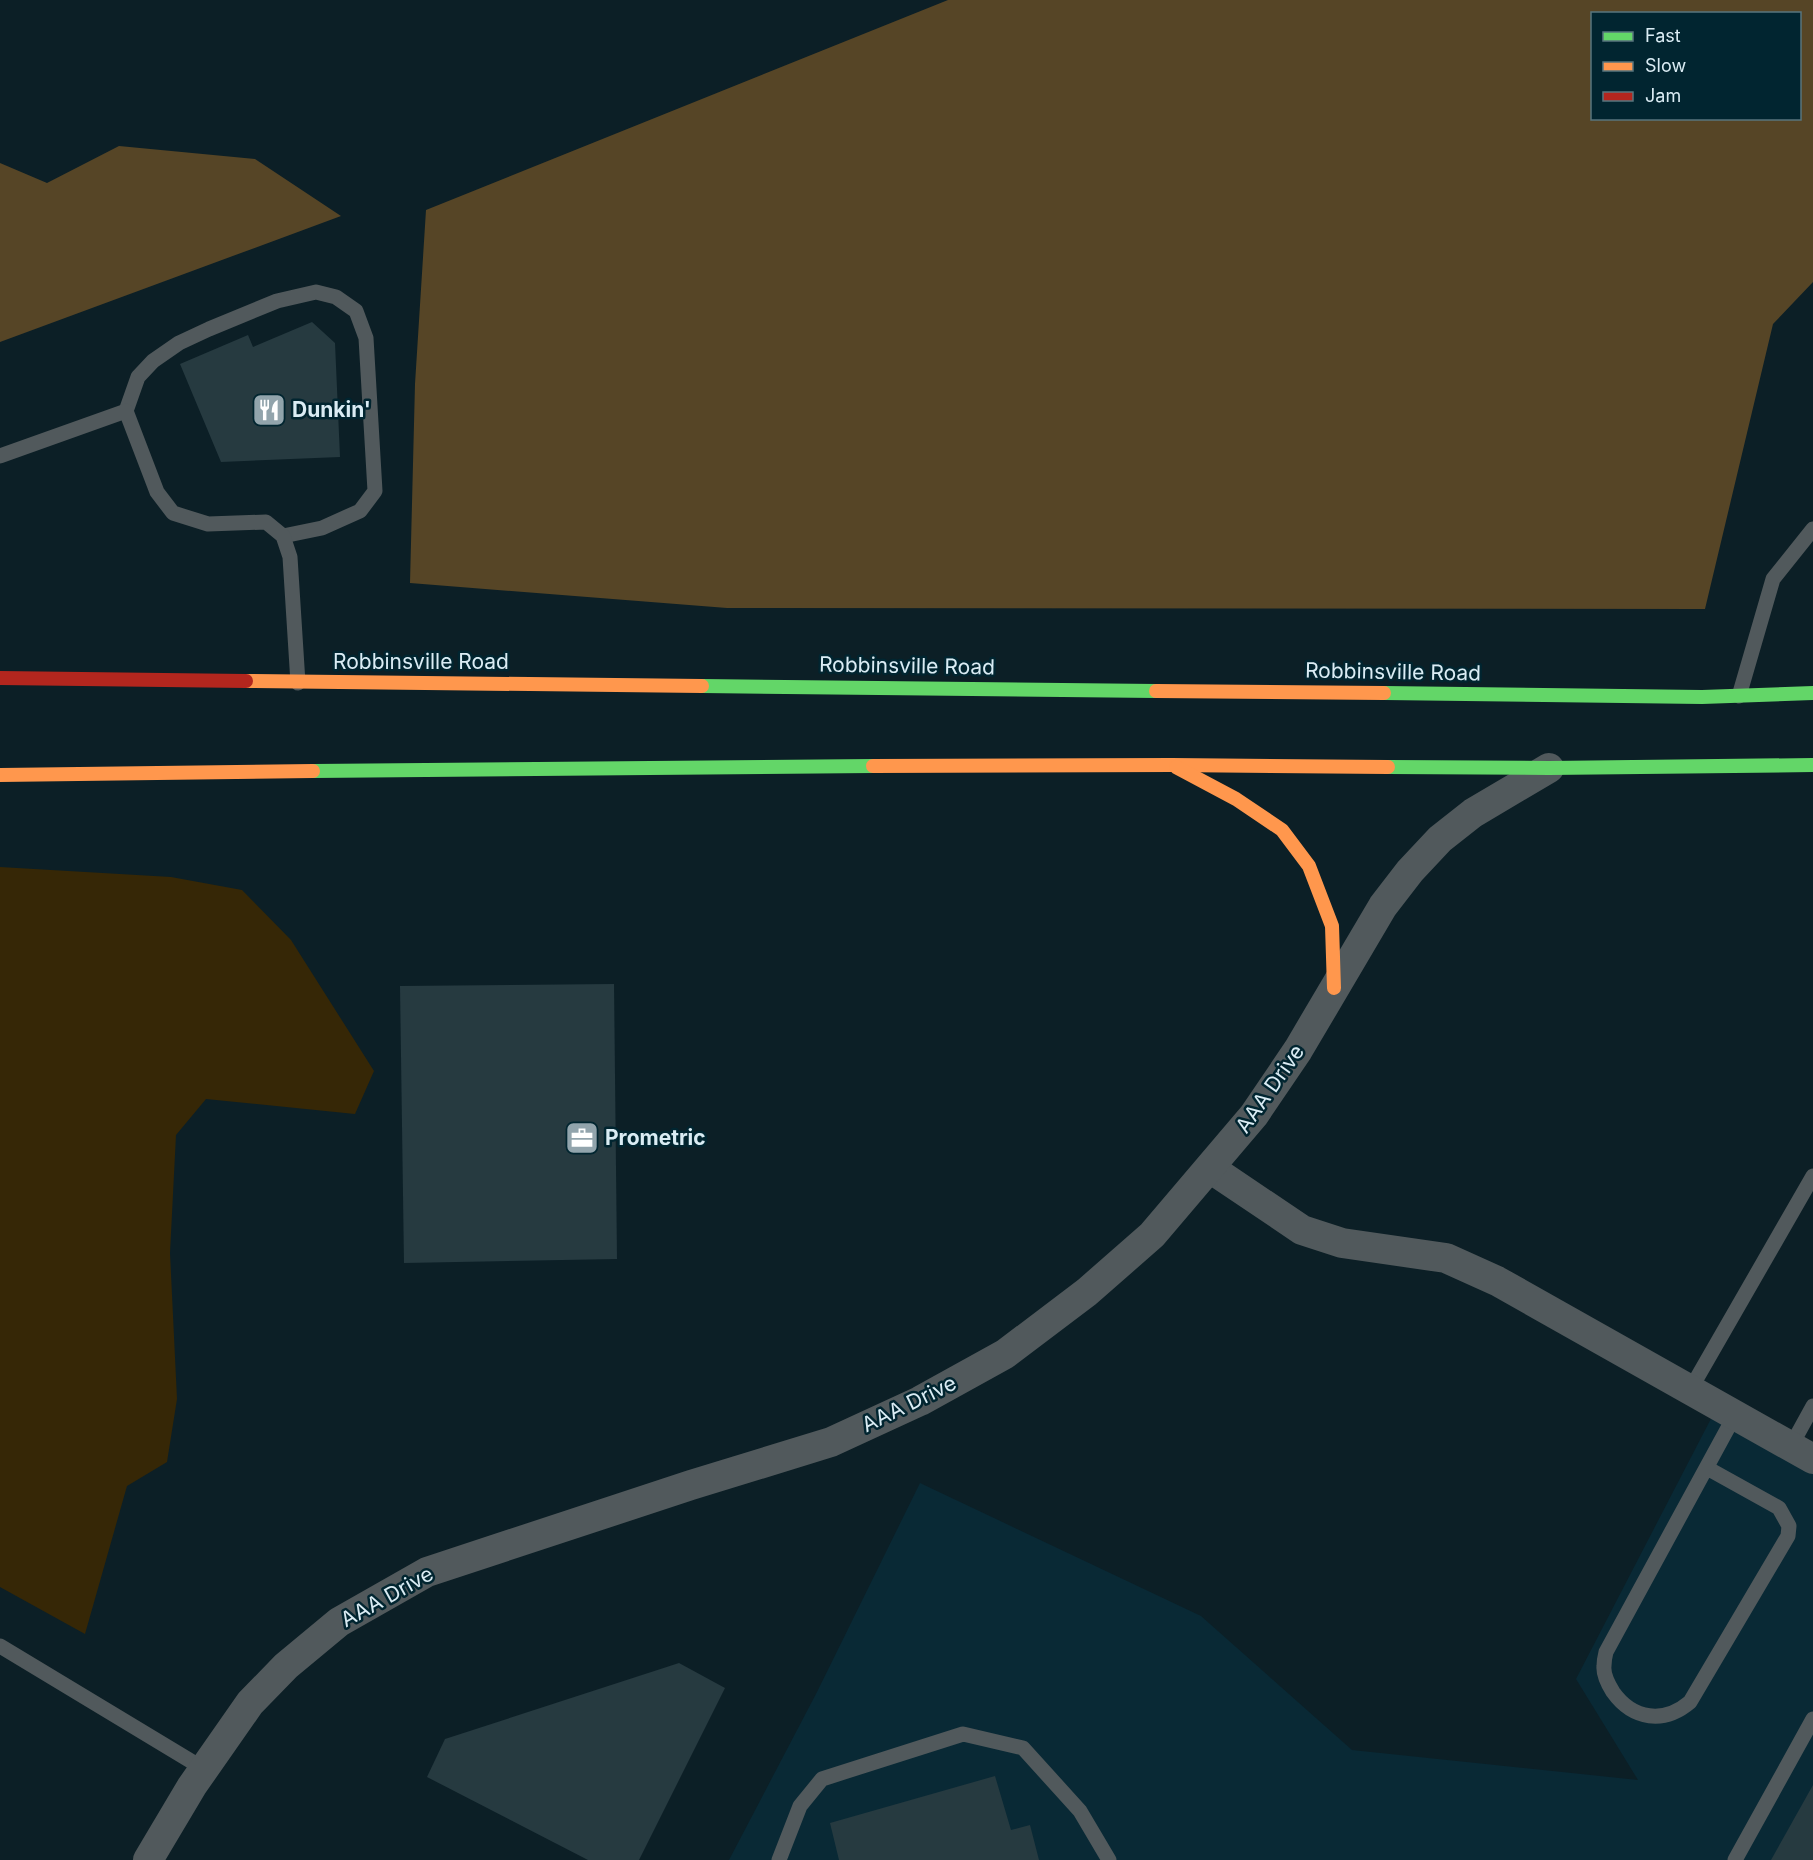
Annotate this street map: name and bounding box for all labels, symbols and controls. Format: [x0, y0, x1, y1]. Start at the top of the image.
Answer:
legend [1591, 12, 1801, 120]
text: Fast [1645, 25, 1681, 46]
text: Slow [1645, 55, 1686, 76]
text: Jam [1645, 85, 1681, 106]
restaurant icon: Dunkin' [251, 392, 287, 428]
place label: Dunkin' [292, 397, 371, 422]
street label: Robbinsville Road [333, 649, 509, 674]
street label: Robbinsville Road [819, 651, 995, 680]
street label: Robbinsville Road [1305, 657, 1481, 686]
street label: AAA Drive [1230, 1040, 1309, 1138]
office icon: Prometric [564, 1120, 600, 1156]
place label: Prometric [605, 1125, 706, 1150]
street label: AAA Drive [857, 1370, 960, 1437]
street label: AAA Drive [336, 1561, 437, 1632]

